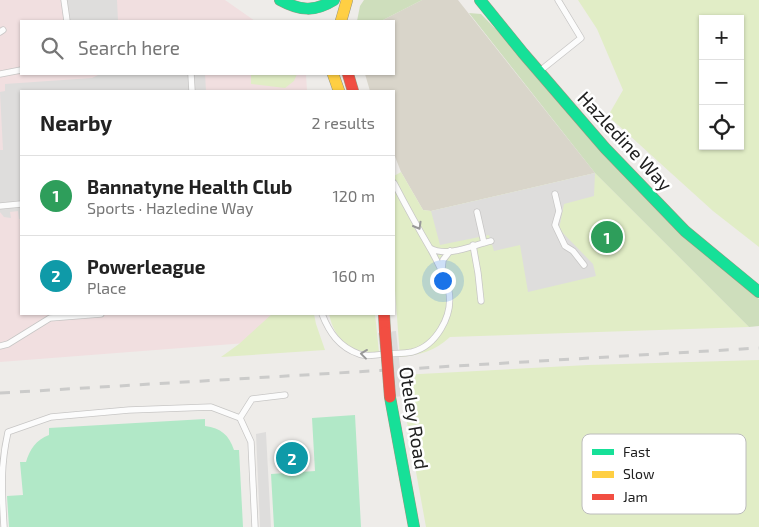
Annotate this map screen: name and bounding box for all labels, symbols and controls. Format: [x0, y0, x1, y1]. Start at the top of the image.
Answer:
map controls [699, 15, 744, 150]
button: + [699, 15, 744, 60]
search box [20, 20, 395, 75]
icon: search [38, 34, 66, 62]
text: Search here [78, 36, 180, 59]
button: − [699, 60, 744, 105]
street label: Hazledine Way [573, 86, 677, 195]
button: locate [699, 105, 744, 150]
text: Nearby [40, 110, 112, 135]
text: 2 results [312, 113, 375, 132]
text: Bannatyne Health Club [87, 175, 292, 198]
text: 1 [53, 186, 59, 205]
text: 120 m [332, 186, 375, 205]
text: Sports · Hazledine Way [87, 198, 253, 217]
pin: 1 [591, 218, 623, 256]
one-way arrow [411, 220, 421, 229]
text: Powerleague [87, 255, 205, 278]
text: 2 [51, 266, 61, 285]
text: 160 m [332, 266, 375, 285]
your location [430, 268, 456, 294]
text: Place [87, 278, 126, 297]
one-way arrow [360, 349, 368, 360]
street label: Oteley Road [395, 365, 434, 471]
legend [582, 434, 746, 514]
pin: 2 [276, 439, 308, 477]
text: Fast [623, 443, 650, 460]
text: Slow [623, 465, 655, 482]
text: Jam [623, 488, 648, 505]

